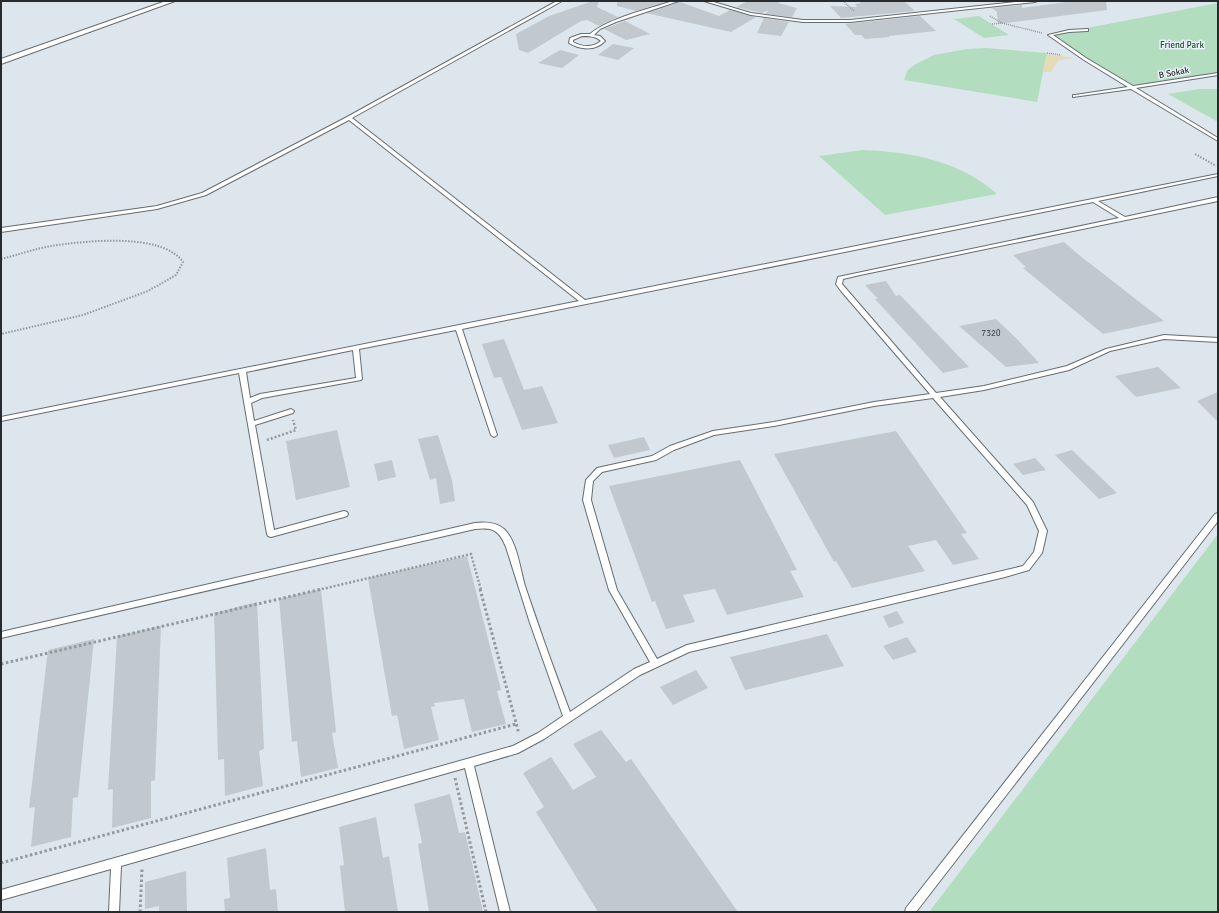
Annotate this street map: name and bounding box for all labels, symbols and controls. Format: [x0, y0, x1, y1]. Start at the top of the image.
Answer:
park label: Friend Park [1160, 40, 1204, 51]
street label: B Sokak [1158, 65, 1191, 81]
house number: 7320 [981, 328, 1001, 339]

